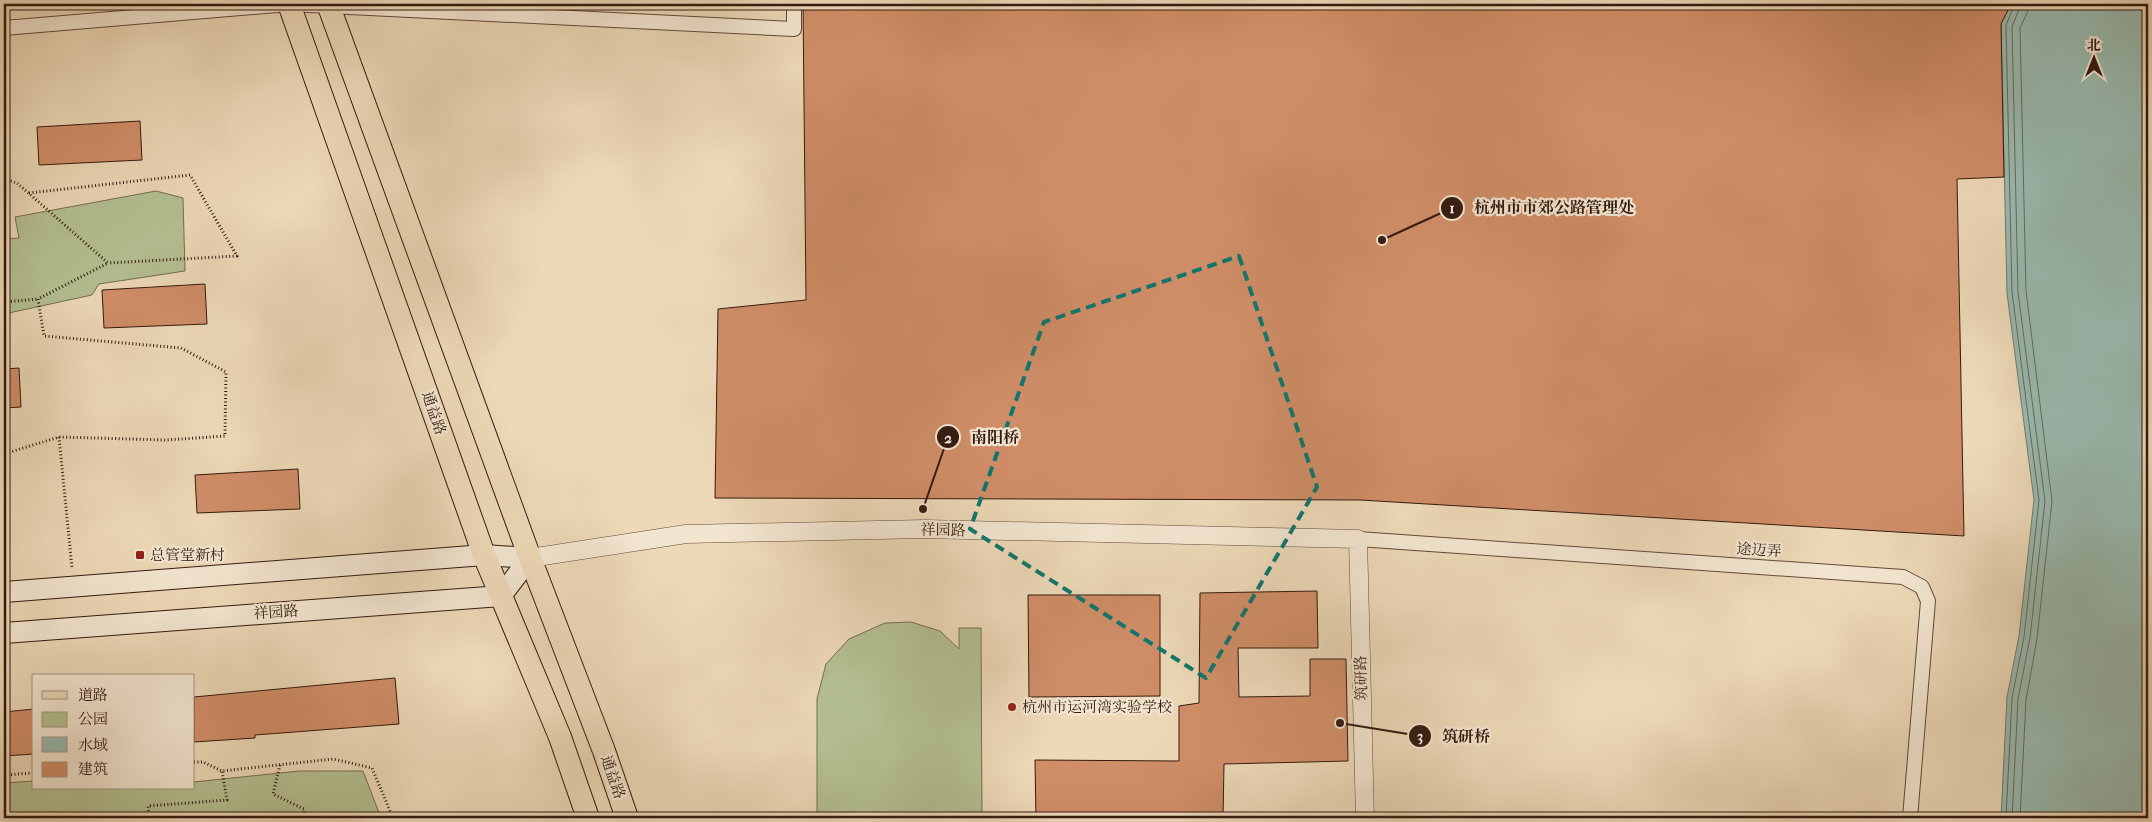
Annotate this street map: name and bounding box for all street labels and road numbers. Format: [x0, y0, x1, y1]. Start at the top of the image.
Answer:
street label: 通益路 [418, 389, 450, 437]
street label: 祥园路 [920, 521, 966, 539]
street label: 途迈弄 [1736, 539, 1782, 561]
street label: 祥园路 [253, 601, 299, 623]
street label: 筑研路 [1352, 655, 1370, 701]
street label: 通益路 [597, 753, 629, 801]

